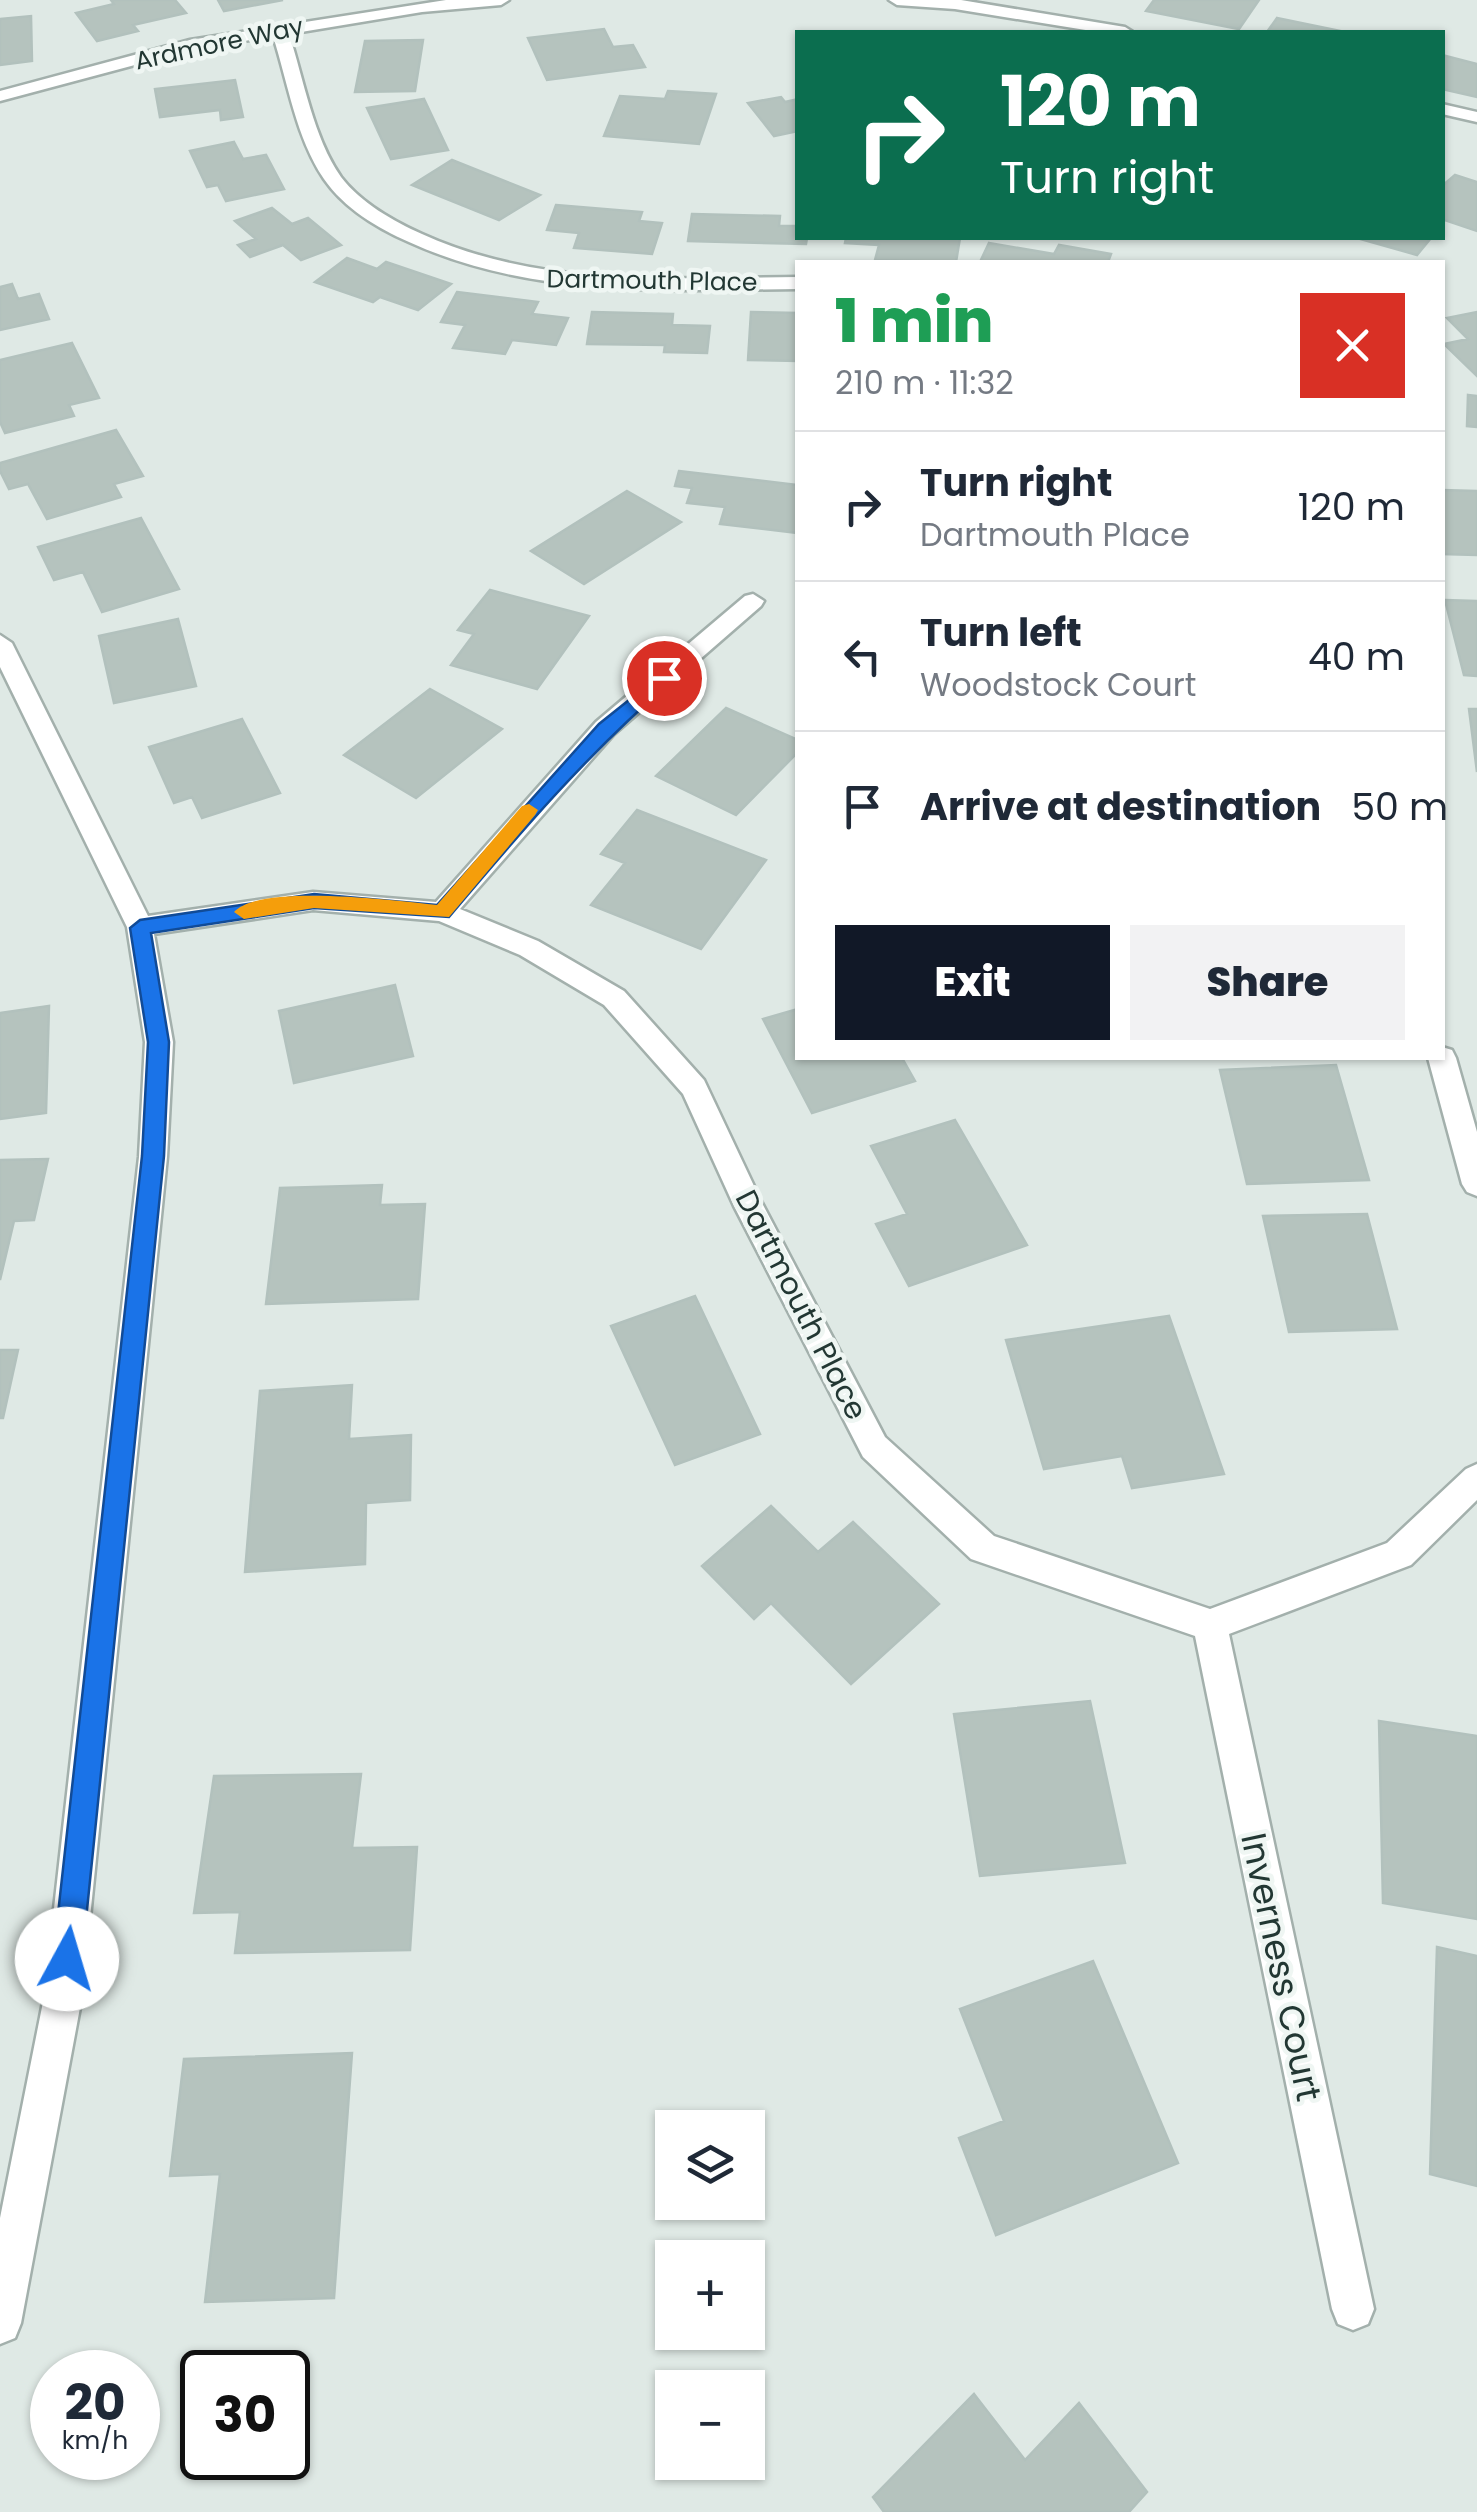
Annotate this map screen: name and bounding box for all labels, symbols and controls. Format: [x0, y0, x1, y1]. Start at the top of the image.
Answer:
street label: Ardmore Way [131, 9, 307, 78]
text: 120 m [1000, 52, 1201, 151]
icon: right [835, 70, 965, 200]
text: Turn right [1000, 146, 1214, 209]
street label: Dartmouth Place [546, 261, 758, 300]
text: 1 min [835, 279, 993, 363]
button: close [1300, 293, 1405, 398]
text: 210 m · 11:32 [835, 360, 1014, 405]
text: Turn right [920, 456, 1112, 509]
icon: right [835, 479, 890, 534]
text: 120 m [1298, 480, 1405, 533]
text: Dartmouth Place [920, 512, 1190, 557]
text: Turn left [920, 606, 1082, 659]
icon: left [835, 629, 890, 684]
text: 40 m [1308, 630, 1405, 683]
pin [622, 636, 707, 721]
icon: arrive [637, 651, 692, 706]
text: Woodstock Court [920, 662, 1196, 707]
icon: arrive [835, 779, 890, 834]
text: Arrive at destination [920, 780, 1321, 833]
text: 50 m [1351, 780, 1448, 833]
button: Exit [835, 925, 1110, 1040]
button: Share [1130, 925, 1405, 1040]
street label: Dartmouth Place [725, 1182, 878, 1427]
street label: Inverness Court [1229, 1828, 1334, 2106]
position arrow [15, 1907, 119, 2011]
map controls [655, 2110, 765, 2480]
button: layers [655, 2110, 765, 2220]
button: + [655, 2240, 765, 2350]
speed limit sign: 30 [180, 2350, 310, 2480]
text: 20 [64, 2367, 126, 2438]
button: − [655, 2370, 765, 2480]
text: km/h [62, 2423, 128, 2458]

